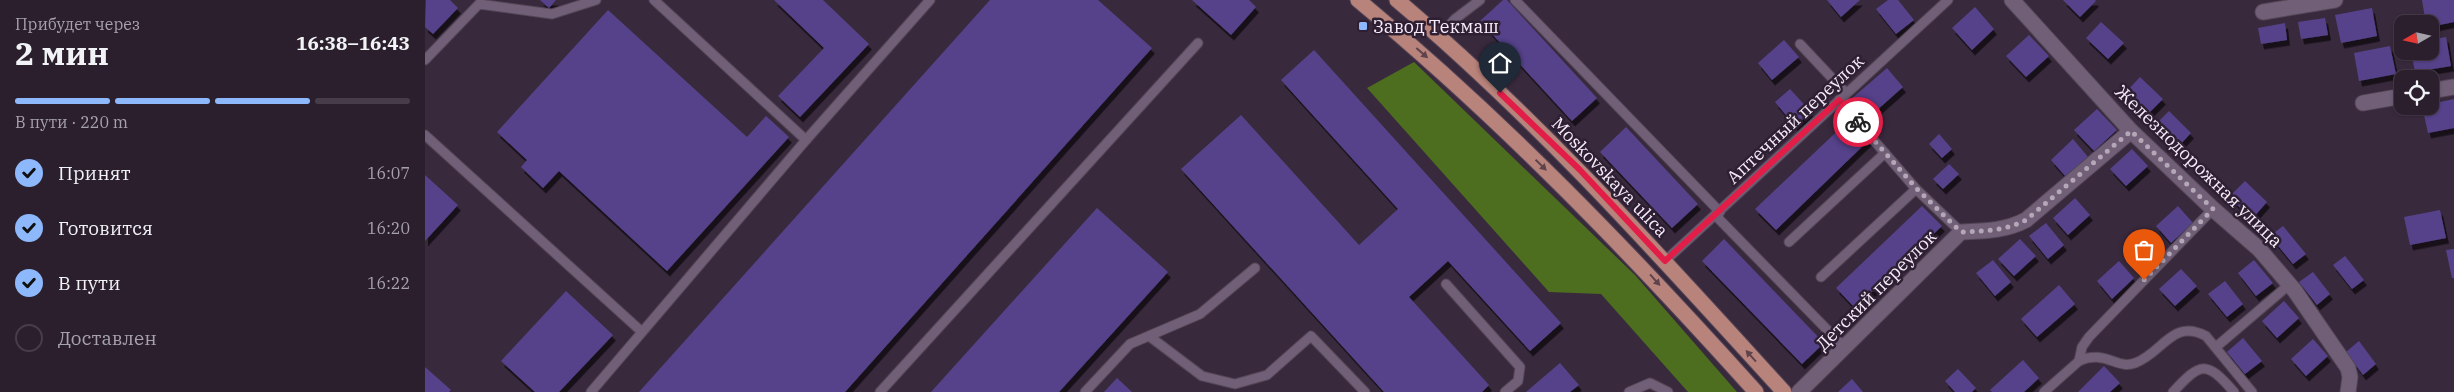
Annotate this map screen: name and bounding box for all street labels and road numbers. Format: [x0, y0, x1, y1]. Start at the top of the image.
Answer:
street label: Аптечный переулок [1722, 49, 1869, 189]
street label: Железнодорожная улица [2110, 80, 2288, 252]
street label: Moskovskaya ulica [1547, 112, 1673, 242]
street label: Детский переулок [1811, 224, 1942, 355]

